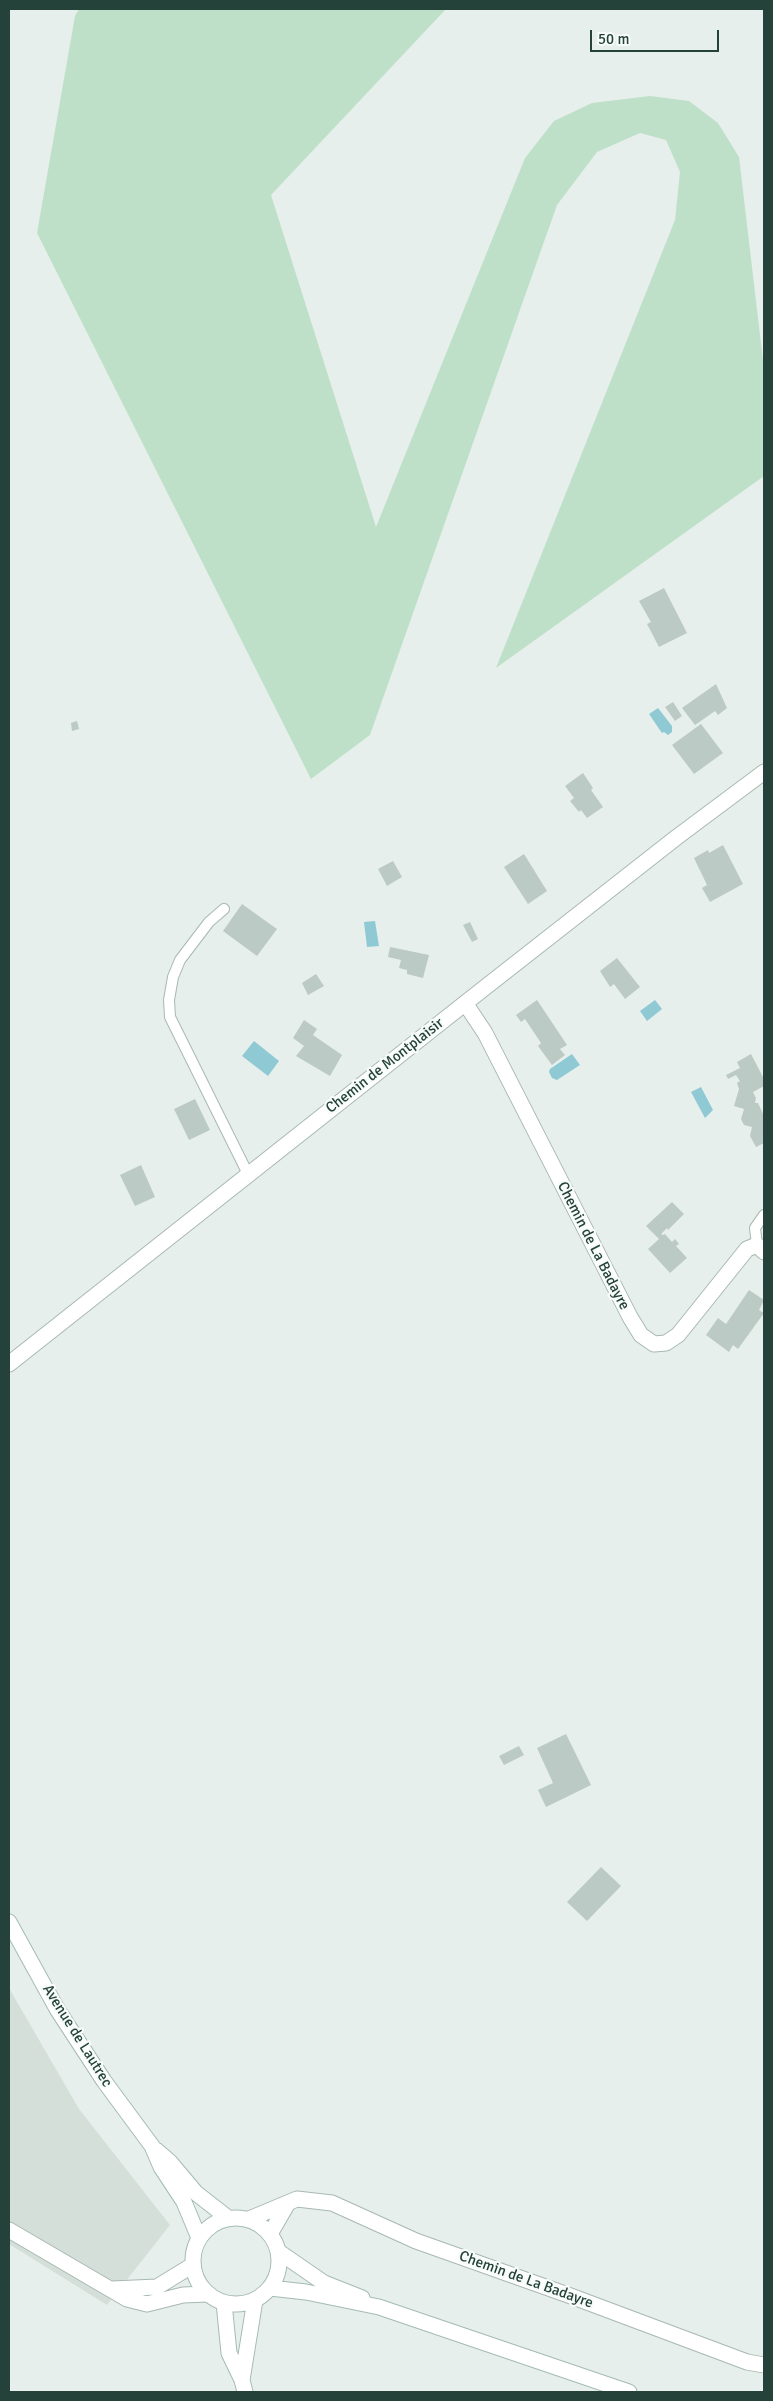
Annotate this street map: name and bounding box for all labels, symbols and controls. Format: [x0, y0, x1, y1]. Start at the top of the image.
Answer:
scale bar [593, 20, 722, 52]
text: 50 m [598, 30, 629, 48]
street label: Chemin de Montplaisir [322, 1014, 448, 1118]
street label: Chemin de La Badayre [553, 1179, 633, 1313]
street label: Avenue de Lautrec [38, 1981, 116, 2091]
street label: Chemin de La Badayre [457, 2247, 595, 2313]

